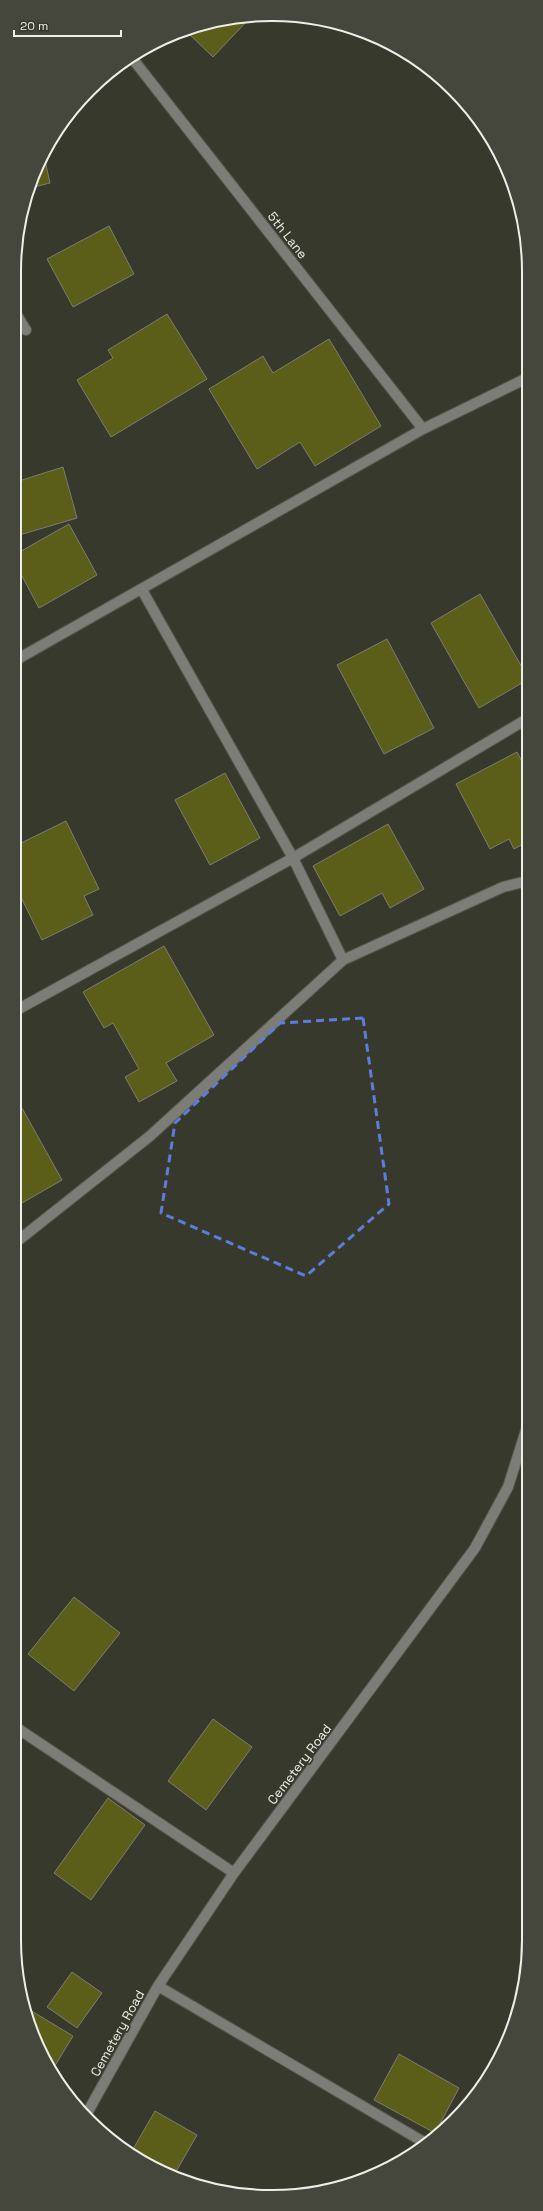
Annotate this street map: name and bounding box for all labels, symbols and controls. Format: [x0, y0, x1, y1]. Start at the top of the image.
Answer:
scale bar [14, 12, 121, 38]
text: 20 m [20, 18, 48, 34]
street label: 5th Lane [264, 208, 311, 262]
street label: Cemetery Road [264, 1721, 335, 1808]
street label: Cemetery Road [87, 1987, 148, 2079]

